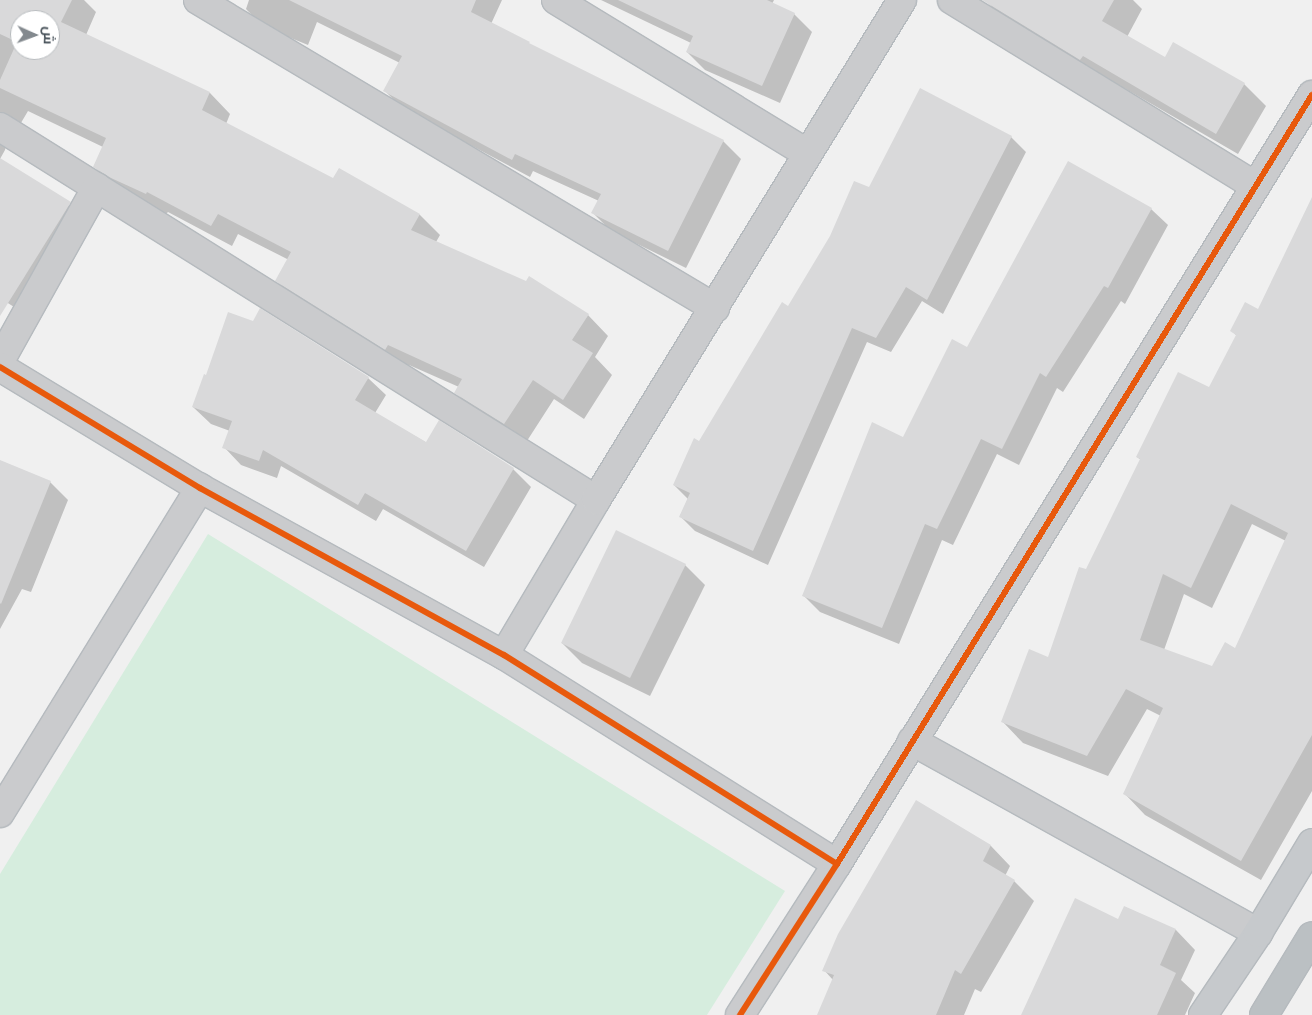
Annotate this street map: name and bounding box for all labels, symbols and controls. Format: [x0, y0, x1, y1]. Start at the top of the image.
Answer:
north arrow [10, 10, 60, 60]
text: ش [40, 26, 58, 45]

